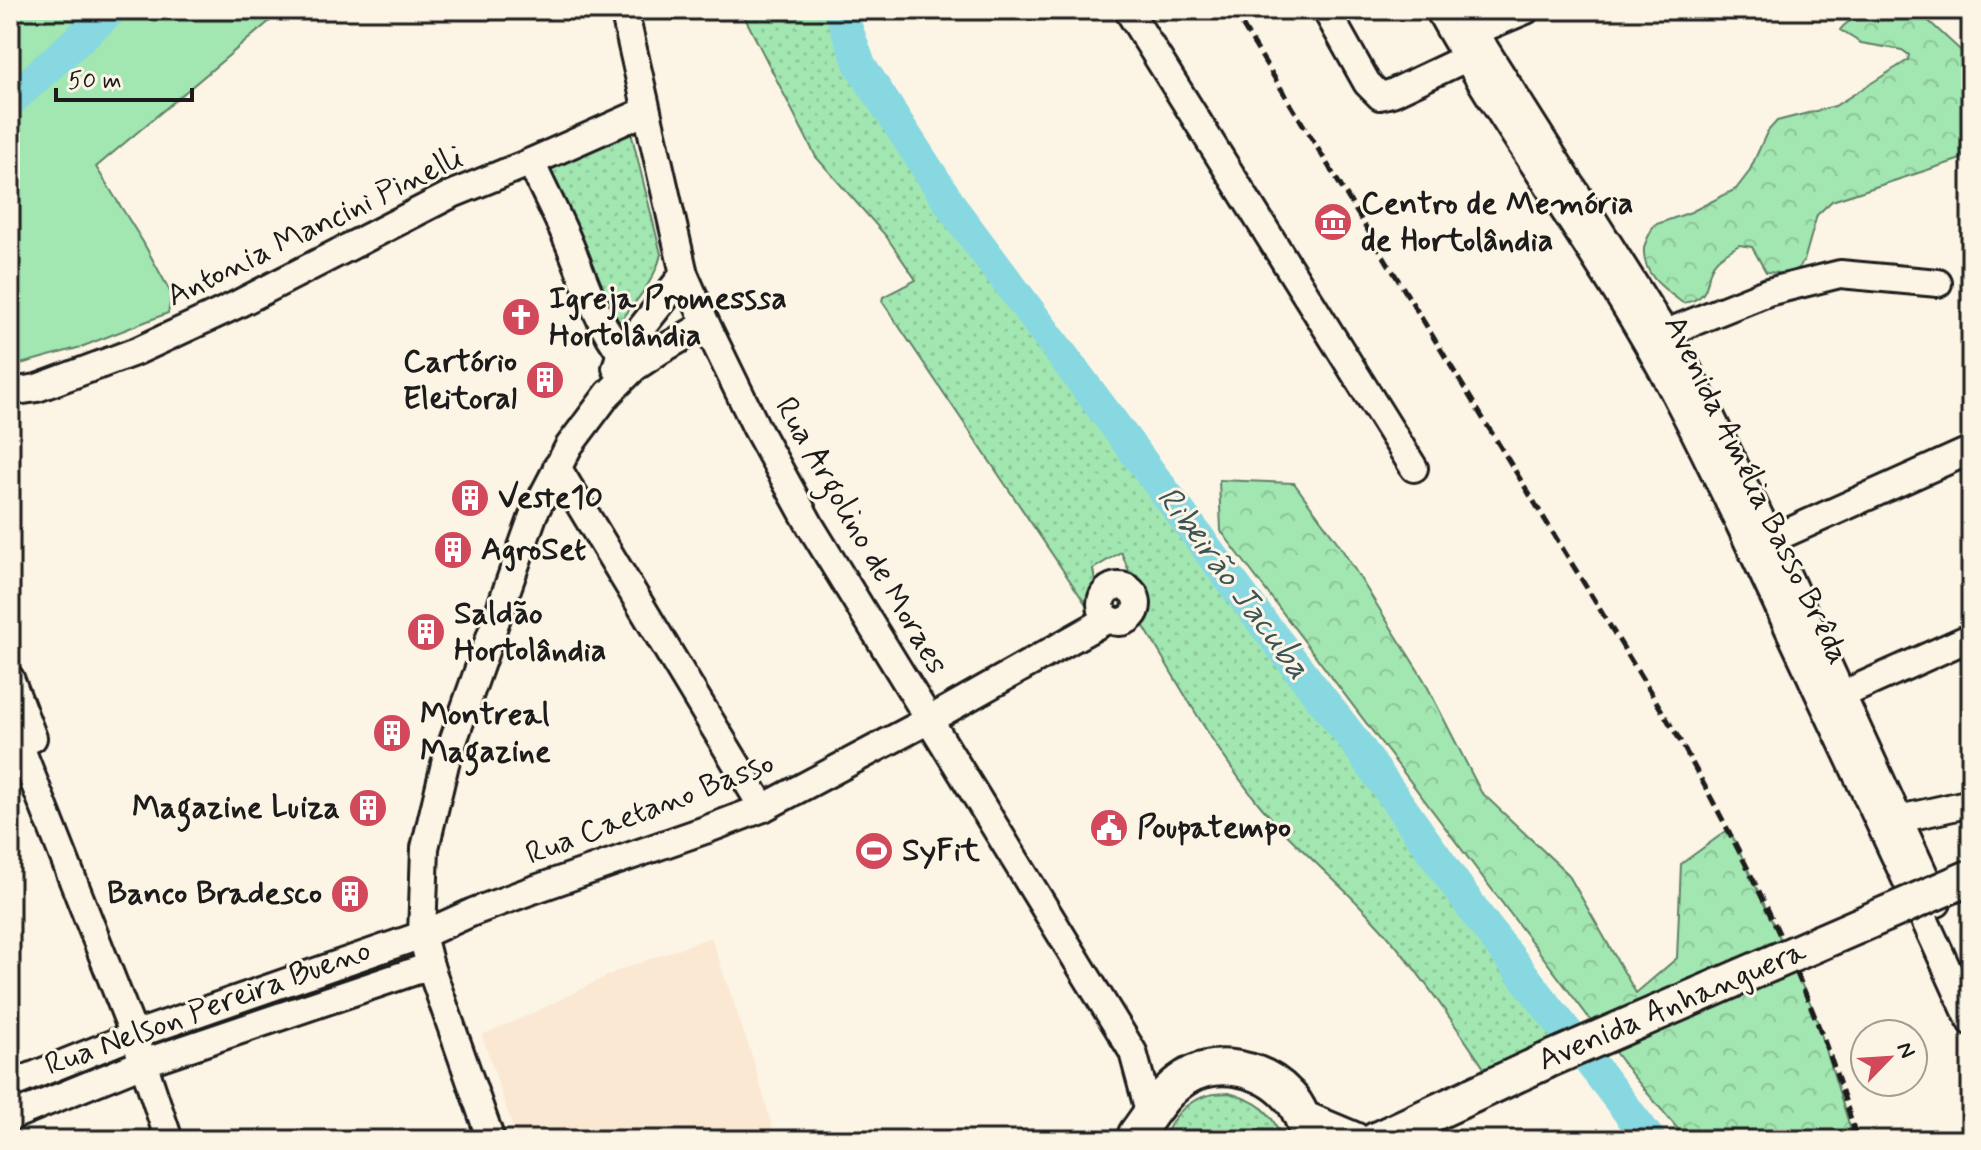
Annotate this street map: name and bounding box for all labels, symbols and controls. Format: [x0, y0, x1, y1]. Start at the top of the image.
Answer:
scale bar [56, 52, 192, 102]
text: 50 m [68, 66, 122, 97]
street label: Antonia Mancini Pinelli [160, 137, 470, 317]
place label: Centro de Memória de Hortolândia [1361, 183, 1634, 262]
museum icon: Centro de Memória de Hortolândia [1312, 201, 1354, 243]
place label: Igreja Promesssa Hortolândia [549, 278, 787, 357]
church icon: Igreja Promesssa Hortolândia [500, 296, 542, 338]
street label: Avenida Amélia Basso Brêda [1653, 309, 1859, 671]
place label: Cartório Eleitoral [402, 341, 517, 420]
building icon: Cartório Eleitoral [524, 359, 566, 401]
street label: Rua Argolino de Moraes [762, 390, 958, 684]
building icon: Veste10 [449, 477, 491, 519]
place label: Veste10 [498, 477, 603, 519]
water label: Ribeirão Jacuba [1146, 477, 1320, 689]
building icon: AgroSet [432, 529, 474, 571]
place label: AgroSet [481, 529, 586, 572]
place label: Saldão Hortolândia [454, 593, 606, 672]
building icon: Saldão Hortolândia [405, 611, 447, 653]
place label: Montreal Magazine [420, 694, 551, 777]
building icon: Montreal Magazine [371, 712, 413, 754]
street label: Rua Caetano Basso [520, 742, 780, 876]
place label: Magazine Luiza [132, 787, 340, 833]
building icon: Magazine Luiza [347, 787, 389, 829]
public building icon: Poupatempo [1088, 807, 1130, 849]
place label: Poupatempo [1137, 807, 1291, 849]
sports icon: SyFit [853, 830, 895, 872]
place label: SyFit [902, 830, 981, 872]
place label: Banco Bradesco [107, 873, 322, 915]
building icon: Banco Bradesco [329, 873, 371, 915]
street label: Rua Nelson Pereira Bueno [39, 929, 377, 1087]
street label: Avenida Anhanguera [1532, 930, 1813, 1081]
north arrow [1849, 1018, 1929, 1098]
text: N [1890, 1038, 1921, 1063]

